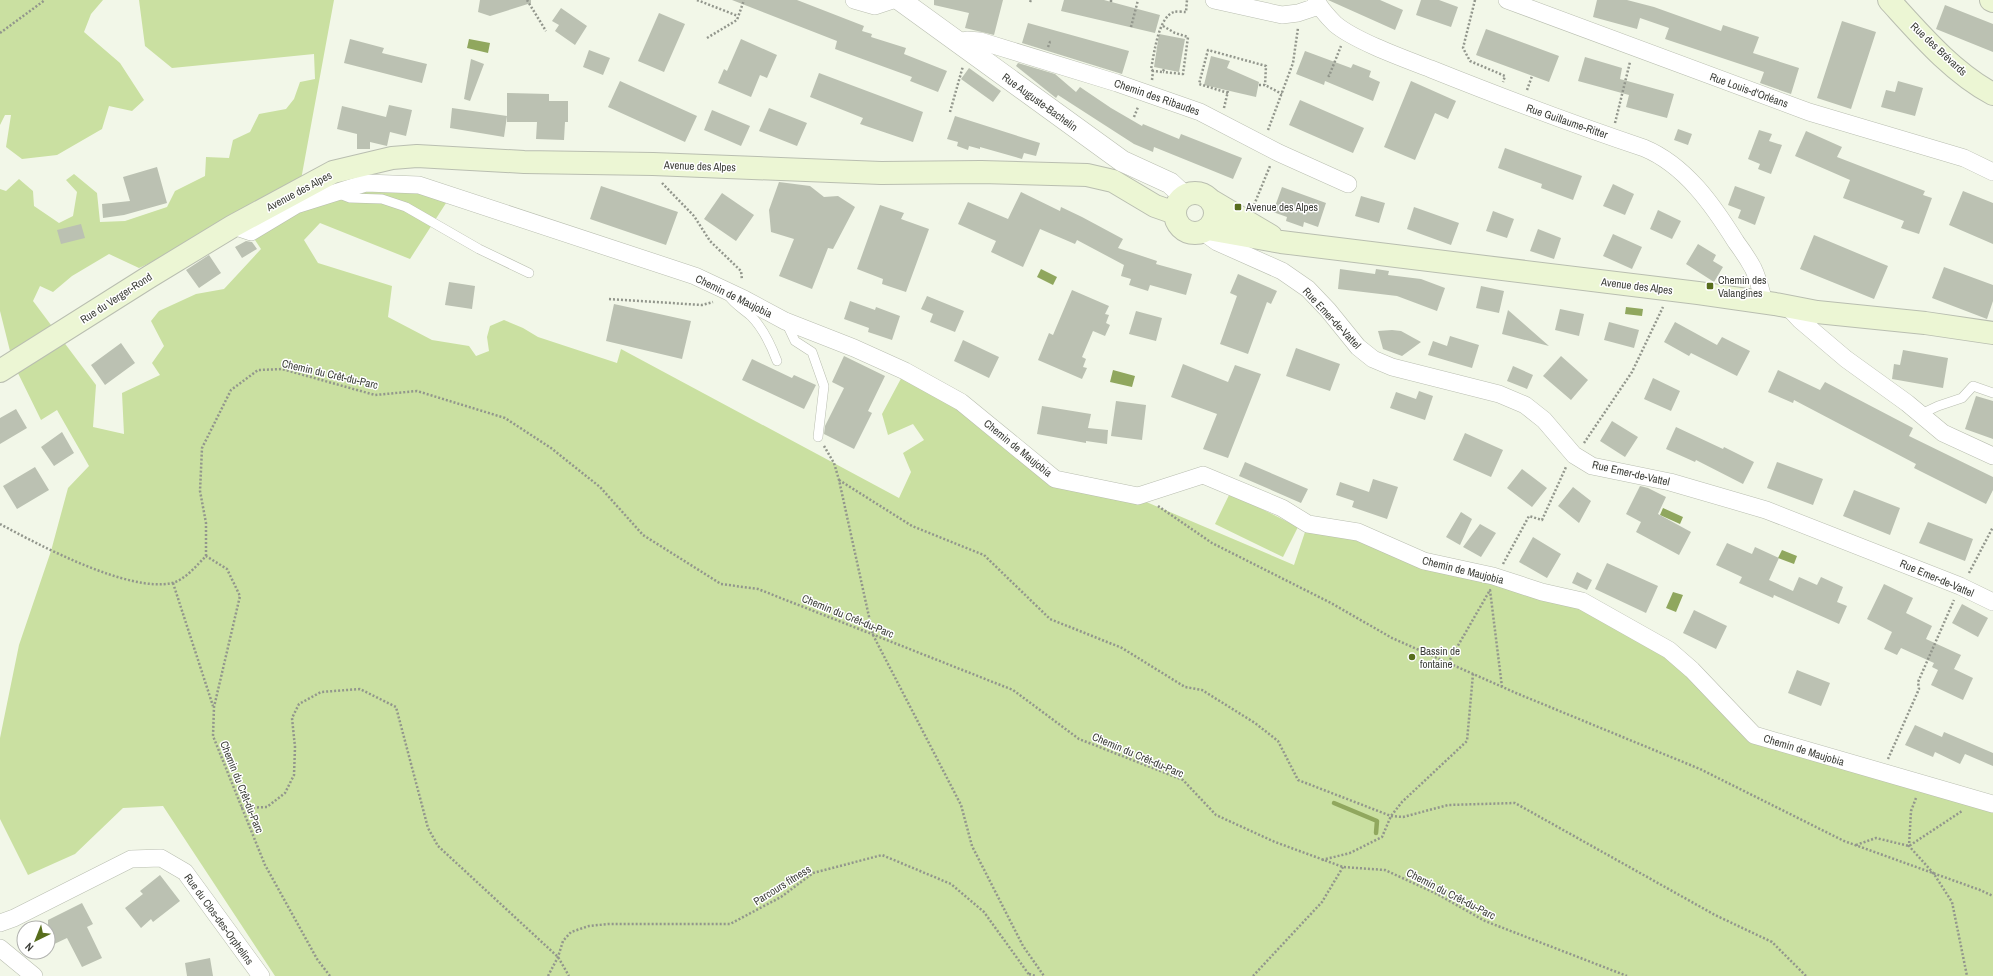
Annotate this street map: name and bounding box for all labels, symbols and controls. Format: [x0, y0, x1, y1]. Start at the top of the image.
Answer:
street label: Rue des Brévards [1908, 19, 1971, 79]
street label: Rue Louis-d'Orléans [1708, 69, 1791, 111]
street label: Rue Auguste-Bachelin [1000, 70, 1080, 134]
street label: Chemin des Ribaudes [1112, 76, 1202, 118]
street label: Rue Guillaume-Ritter [1524, 101, 1610, 141]
street label: Avenue des Alpes [663, 158, 737, 174]
street label: Avenue des Alpes [263, 168, 335, 215]
place label: Avenue des Alpes [1245, 200, 1319, 214]
marker: Avenue des Alpes [1233, 202, 1243, 212]
street label: Rue du Verger-Rond [77, 270, 155, 326]
street label: Chemin de Maujobia [693, 271, 775, 321]
place label: Chemin des Valangines [1718, 273, 1767, 300]
street label: Avenue des Alpes [1599, 275, 1674, 297]
marker: Chemin des Valangines [1705, 281, 1715, 291]
street label: Rue Emer-de-Vattel [1300, 284, 1364, 352]
street label: Chemin du Crêt-du-Parc [281, 356, 380, 392]
street label: Chemin de Maujobia [981, 416, 1055, 480]
street label: Rue Emer-de-Vattel [1591, 457, 1671, 489]
street label: Chemin de Maujobia [1421, 553, 1505, 587]
street label: Rue Emer-de-Vattel [1898, 556, 1976, 600]
street label: Chemin du Crêt-du-Parc [800, 591, 897, 641]
place label: Bassin de fontaine [1420, 644, 1460, 671]
marker: Bassin de fontaine [1407, 652, 1417, 662]
street label: Chemin du Crêt-du-Parc [1090, 729, 1186, 781]
street label: Chemin de Maujobia [1762, 731, 1846, 769]
street label: Chemin du Crêt-du-Parc [217, 739, 267, 836]
street label: Parcours fitness [751, 862, 814, 908]
street label: Chemin du Crêt-du-Parc [1404, 865, 1498, 923]
street label: Rue du Clos-des-Orphelins [181, 871, 257, 968]
north arrow [16, 920, 56, 960]
text: N [22, 940, 36, 955]

